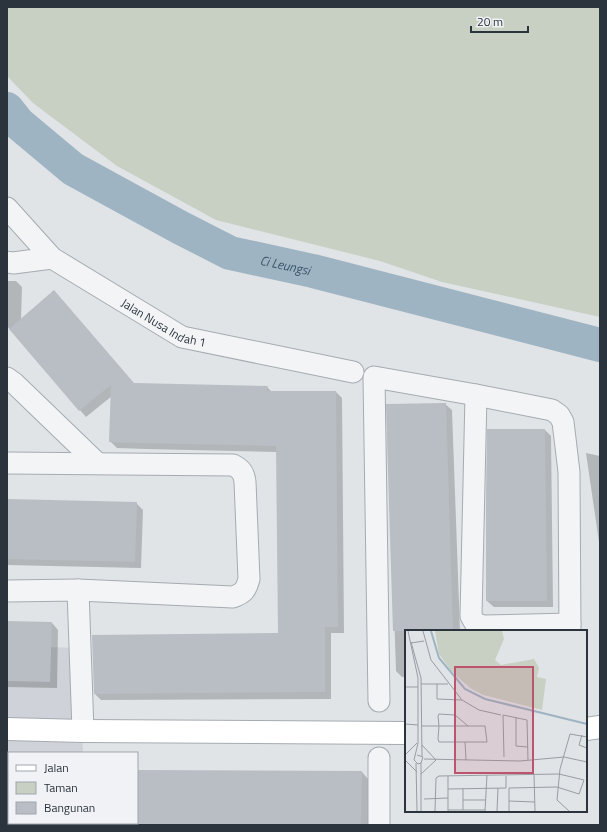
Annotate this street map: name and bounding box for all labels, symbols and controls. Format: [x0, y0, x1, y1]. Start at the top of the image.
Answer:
scale bar [471, 8, 528, 34]
text: 20 m [477, 12, 503, 31]
water label: Ci Leungsi [258, 250, 313, 280]
street label: Jalan Nusa Indah 1 [118, 293, 208, 351]
inset map [405, 630, 587, 812]
legend [8, 752, 138, 824]
text: Jalan [44, 758, 69, 777]
text: Taman [44, 778, 78, 797]
text: Bangunan [44, 798, 95, 817]

